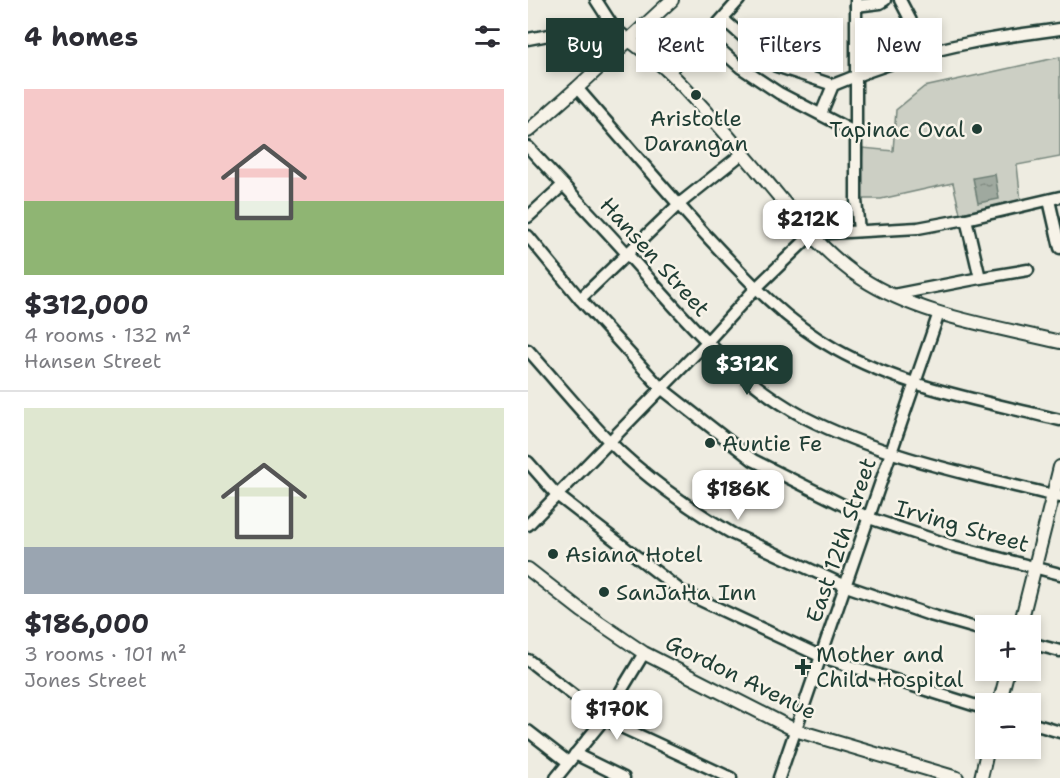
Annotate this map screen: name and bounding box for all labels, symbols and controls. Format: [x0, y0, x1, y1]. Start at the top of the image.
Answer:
chip: Buy [546, 18, 624, 72]
chip: Rent [636, 18, 726, 72]
chip: Filters [738, 18, 843, 72]
chip: New [855, 18, 942, 72]
text: 4 homes [24, 19, 138, 54]
icon: filters [471, 20, 504, 53]
marker: Aristotle Darangan [689, 88, 703, 102]
place label: Aristotle Darangan [644, 104, 748, 158]
place label: Tapinac Oval [829, 115, 965, 144]
marker: Tapinac Oval [970, 122, 984, 136]
icon: home [210, 128, 318, 236]
street label: Hansen Street [594, 191, 716, 323]
pin: $212K [766, 200, 850, 251]
text: $212K [777, 206, 839, 232]
text: $312,000 [24, 287, 149, 322]
text: 4 rooms · 132 m² [24, 322, 191, 348]
pin: $312K [705, 345, 789, 396]
text: Hansen Street [24, 348, 162, 374]
text: $312K [716, 351, 778, 377]
place label: Auntie Fe [722, 429, 823, 458]
marker: Auntie Fe [703, 436, 717, 450]
icon: home [210, 447, 318, 555]
street label: East 12th Street [799, 454, 883, 626]
pin: $186K [696, 470, 780, 521]
text: $186K [706, 476, 770, 502]
street label: Irving Street [892, 493, 1032, 559]
place label: Asiana Hotel [565, 540, 703, 569]
marker: Asiana Hotel [546, 547, 560, 561]
place label: SanJaHa Inn [616, 578, 757, 607]
marker: SanJaHa Inn [597, 585, 611, 599]
text: $186,000 [24, 606, 149, 641]
map controls [975, 615, 1041, 759]
button: + [975, 615, 1041, 681]
street label: Gordon Avenue [661, 628, 821, 726]
place label: Mother and Child Hospital [816, 640, 964, 694]
text: 3 rooms · 101 m² [24, 641, 187, 667]
marker: Mother and Child Hospital [794, 658, 812, 676]
text: Jones Street [24, 667, 147, 693]
pin: $170K [575, 690, 659, 741]
button: − [975, 693, 1041, 759]
text: $170K [585, 696, 649, 722]

